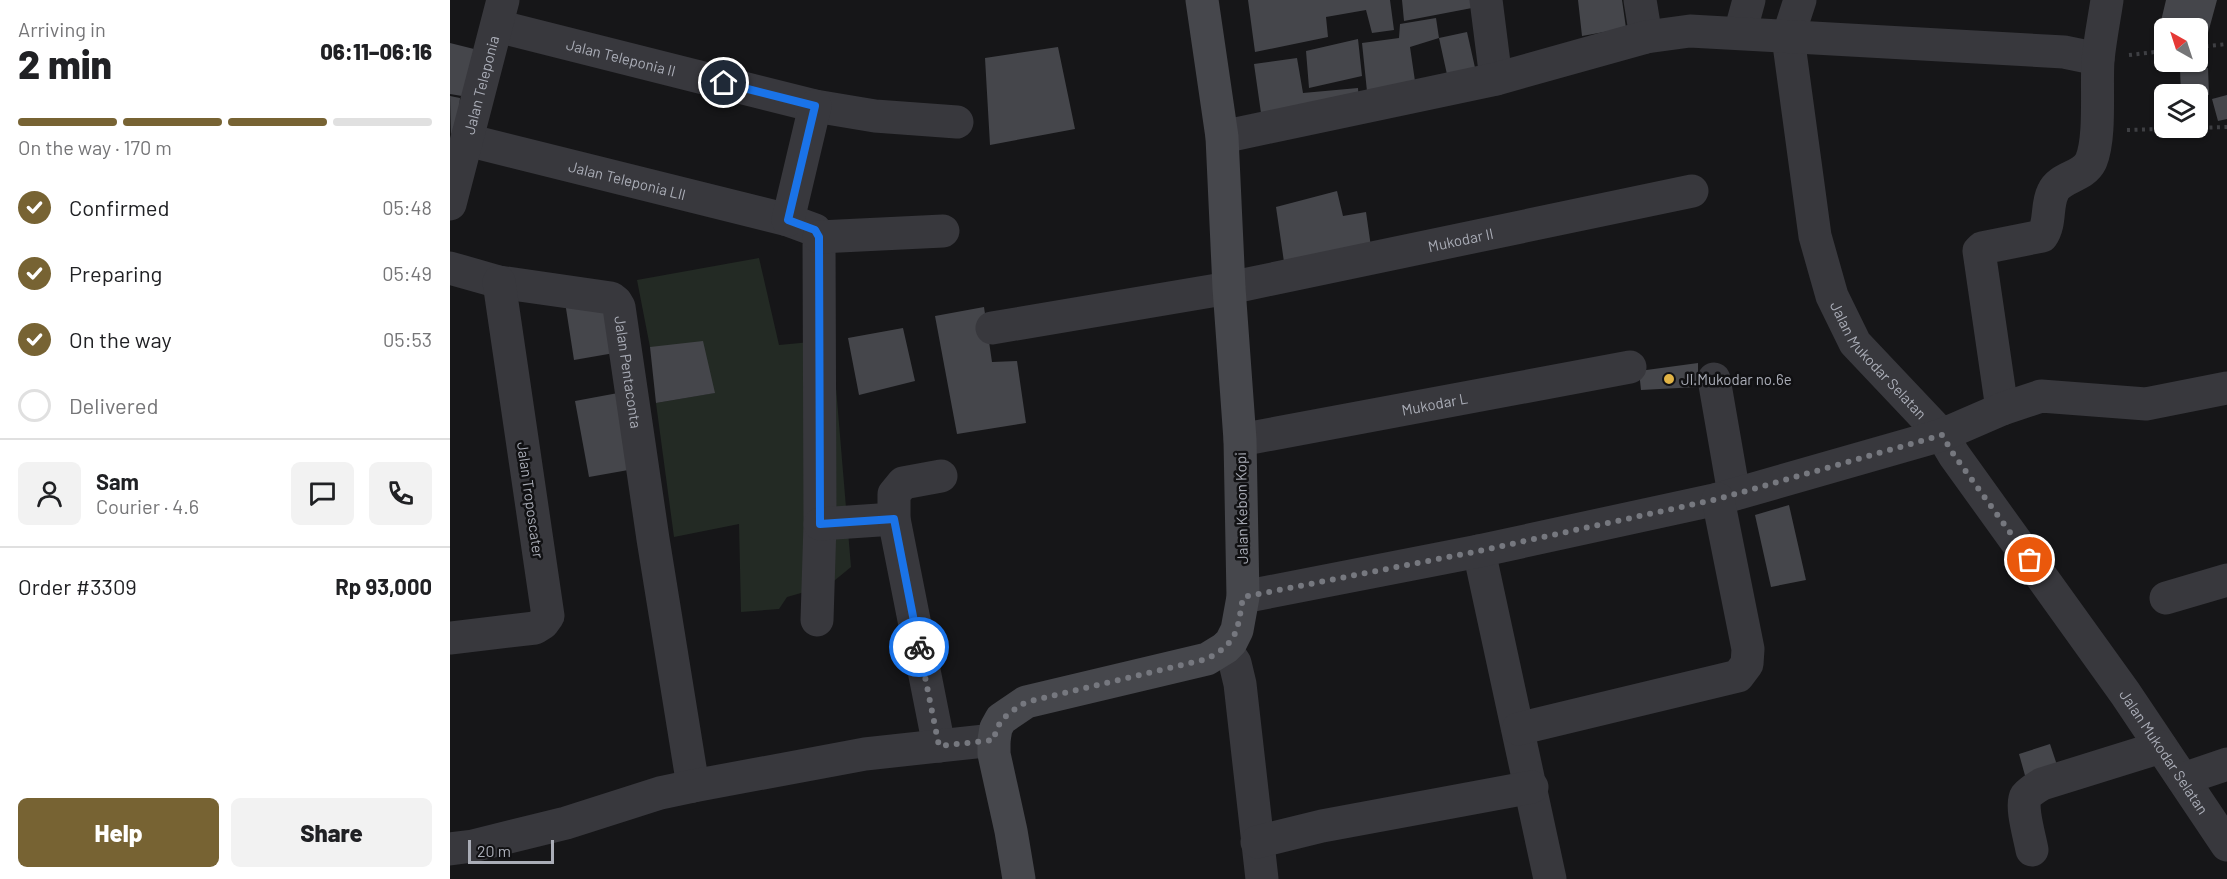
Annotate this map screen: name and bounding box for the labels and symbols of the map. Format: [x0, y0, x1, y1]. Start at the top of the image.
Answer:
north arrow [2154, 18, 2208, 72]
street label: Jalan Teleponia [459, 34, 502, 136]
street label: Jalan Teleponia II [564, 35, 678, 80]
pin [698, 57, 749, 108]
street label: Jalan Teleponia Lll [567, 157, 687, 203]
street label: Mukodar II [1426, 224, 1495, 255]
street label: Jalan Mukodar Selatan [1827, 298, 1931, 422]
street label: Jalan Pentaconta [611, 314, 646, 429]
place label: Jl.Mukodar no.6e [1681, 370, 1792, 388]
marker: Jl.Mukodar no.6e [1662, 372, 1676, 386]
street label: Mukodar L [1400, 389, 1469, 419]
street label: Jalan Troposcater [514, 441, 548, 560]
street label: Jalan Kebon Kopi [1231, 452, 1251, 564]
pin [2004, 534, 2055, 585]
courier [889, 617, 949, 677]
street label: Jalan Mukodar Selatan [2116, 686, 2213, 817]
scale bar [468, 837, 554, 864]

